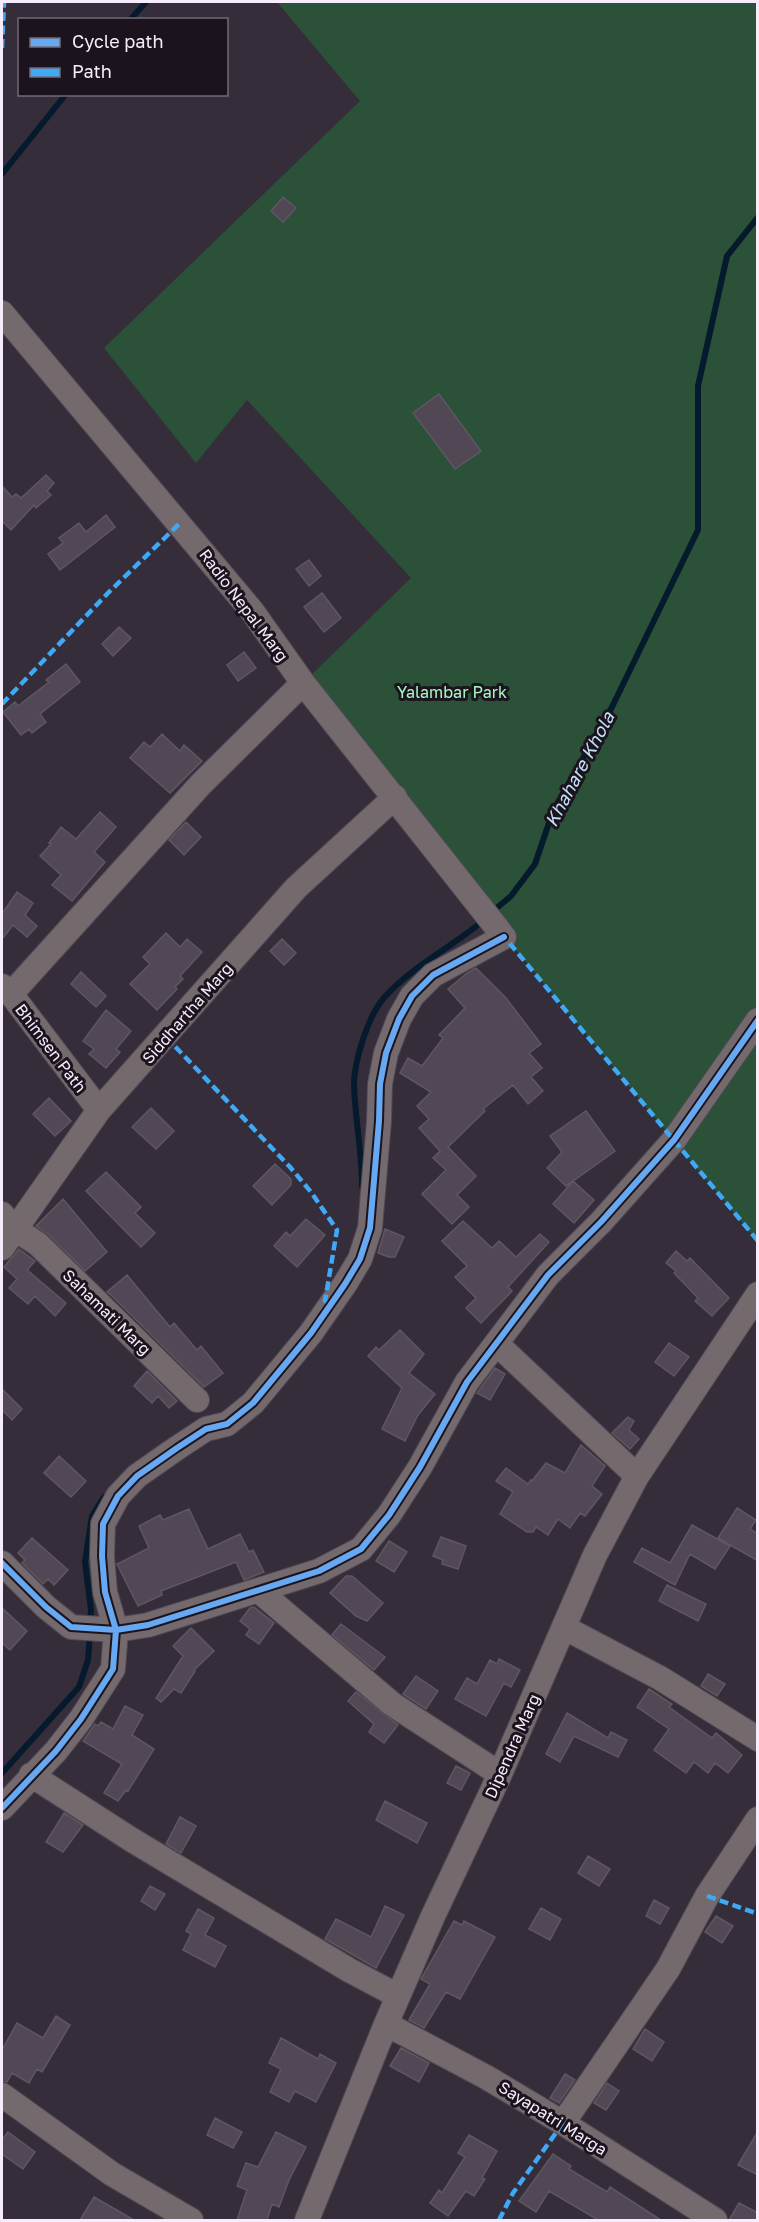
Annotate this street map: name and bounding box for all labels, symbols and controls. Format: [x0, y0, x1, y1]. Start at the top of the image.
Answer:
legend [18, 18, 228, 96]
text: Cycle path [72, 30, 164, 52]
text: Path [72, 60, 112, 82]
street label: Radio Nepal Marg [195, 545, 293, 665]
park label: Yalambar Park [397, 682, 507, 702]
water label: Khahare Khola [539, 707, 619, 830]
street label: Siddhartha Marg [138, 958, 236, 1068]
street label: Bhimsen Path [11, 1000, 91, 1096]
street label: Sahamati Marg [59, 1265, 155, 1359]
street label: Dipendra Marg [480, 1691, 544, 1801]
street label: Sayapatri Marga [495, 2077, 611, 2159]

